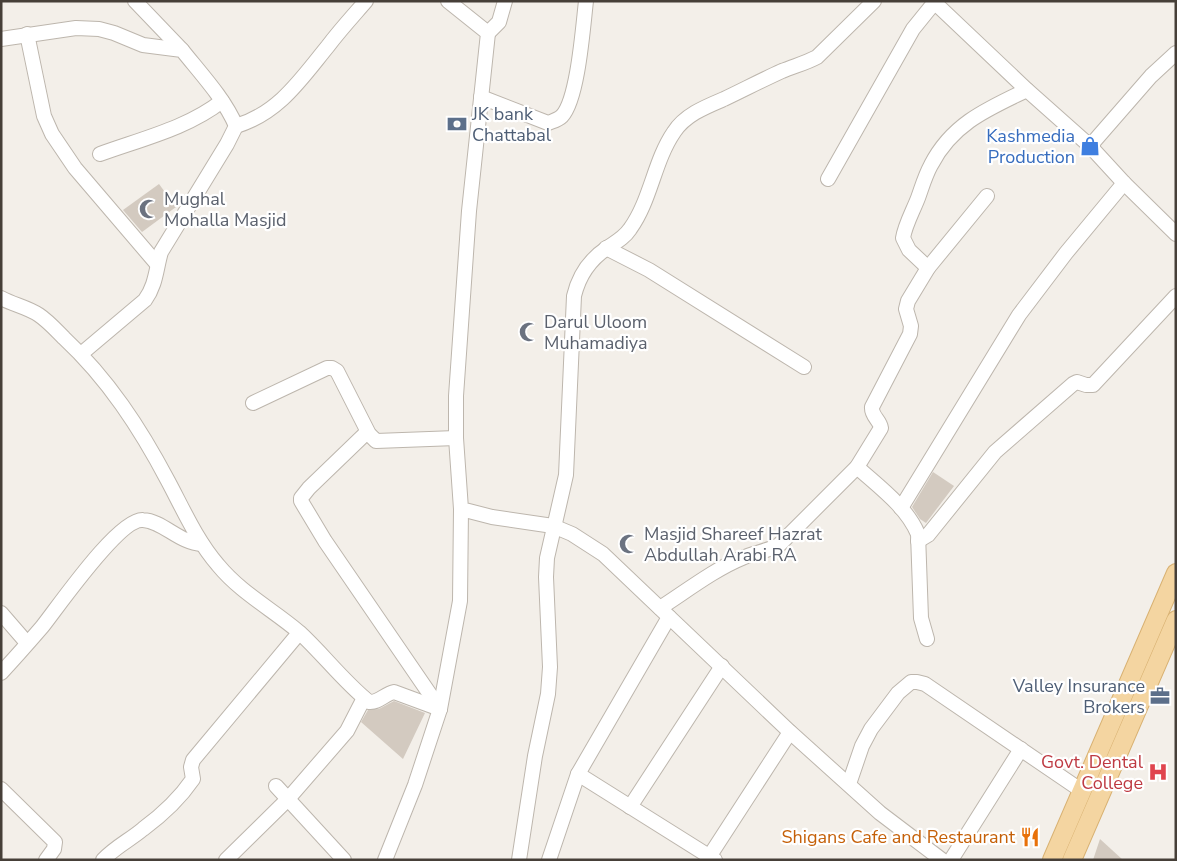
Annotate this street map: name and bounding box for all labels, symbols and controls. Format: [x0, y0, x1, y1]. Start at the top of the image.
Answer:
place label: JK bank Chattabal [471, 102, 552, 147]
bank icon: JK bank Chattabal [446, 113, 468, 135]
place label: Kashmedia Production [986, 124, 1075, 169]
shop icon: Kashmedia Production [1079, 135, 1101, 157]
place label: Mughal Mohalla Masjid [164, 187, 287, 232]
mosque icon: Mughal Mohalla Masjid [138, 198, 160, 220]
place label: Darul Uloom Muhamadiya [544, 310, 647, 355]
mosque icon: Darul Uloom Muhamadiya [518, 321, 540, 343]
place label: Masjid Shareef Hazrat Abdullah Arabi RA [644, 522, 823, 567]
mosque icon: Masjid Shareef Hazrat Abdullah Arabi RA [618, 533, 640, 555]
place label: Valley Insurance Brokers [1012, 674, 1145, 719]
office icon: Valley Insurance Brokers [1149, 685, 1171, 707]
place label: Govt. Dental College [1041, 750, 1144, 795]
hospital icon: Govt. Dental College [1147, 761, 1169, 783]
place label: Shigans Cafe and Restaurant [781, 825, 1016, 849]
restaurant icon: Shigans Cafe and Restaurant [1019, 826, 1041, 848]

